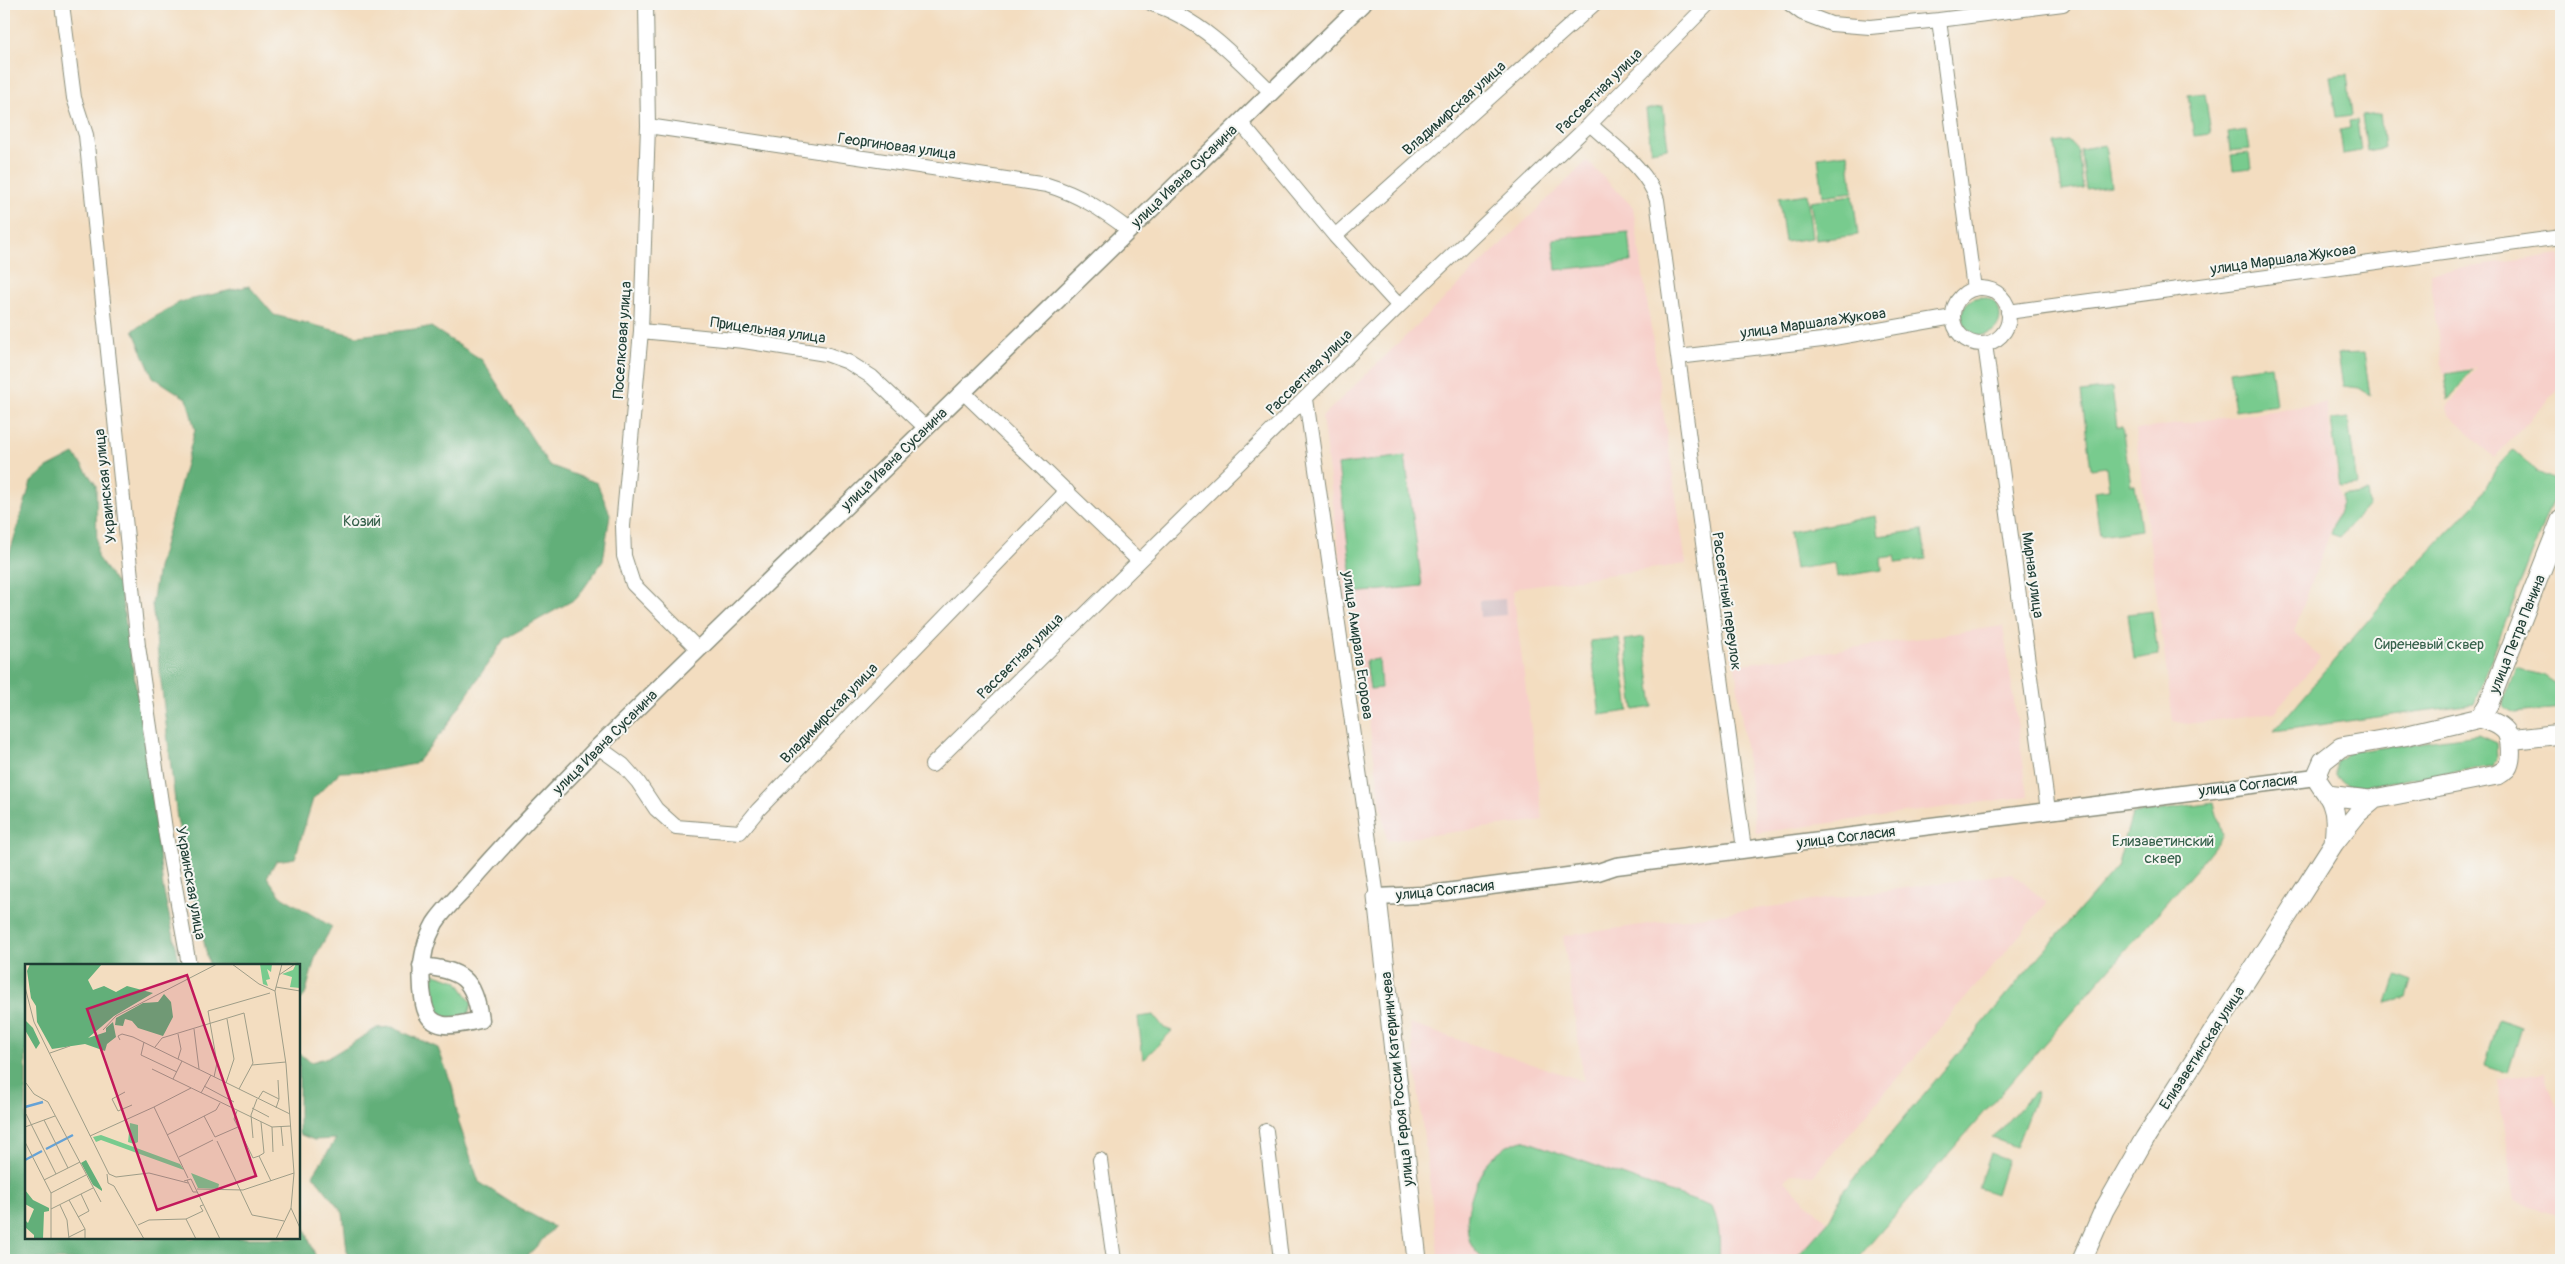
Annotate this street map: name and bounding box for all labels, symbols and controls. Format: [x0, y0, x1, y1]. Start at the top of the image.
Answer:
street label: Рассветная улица [1552, 44, 1646, 138]
street label: Владимирская улица [1399, 57, 1510, 160]
street label: улица Ивана Сусанина [1126, 121, 1242, 233]
street label: Георгиновая улица [837, 129, 957, 164]
street label: улица Маршала Жукова [2208, 240, 2357, 279]
street label: Поселковая улица [609, 281, 636, 399]
street label: улица Маршала Жукова [1738, 304, 1887, 343]
street label: Прицельная улица [709, 313, 827, 348]
street label: Рассветная улица [1262, 325, 1356, 419]
street label: улица Ивана Сусанина [836, 404, 952, 516]
street label: Украинская улица [90, 428, 121, 544]
park label: Козий [343, 512, 381, 531]
street label: Рассветный переулок [1707, 531, 1746, 672]
street label: Мирная улица [2017, 531, 2048, 619]
street label: улица Амирала Егорова [1338, 569, 1377, 720]
street label: улица Петра Панина [2485, 572, 2550, 697]
street label: Рассветная улица [973, 609, 1067, 703]
park label: Сиреневый сквер [2374, 635, 2484, 654]
street label: Владимирская улица [776, 659, 882, 768]
street label: улица Ивана Сусанина [548, 686, 662, 799]
street label: улица Согласия [2197, 770, 2298, 801]
street label: улица Согласия [1795, 822, 1896, 853]
street label: Украинская улица [171, 825, 210, 941]
park label: Елизаветинский сквер [2112, 832, 2214, 868]
street label: улица Согласия [1394, 876, 1495, 905]
inset map [25, 964, 300, 1239]
street label: улица Героя России Катериничева [1377, 971, 1418, 1188]
street label: Елизаветинская улица [2156, 983, 2249, 1113]

